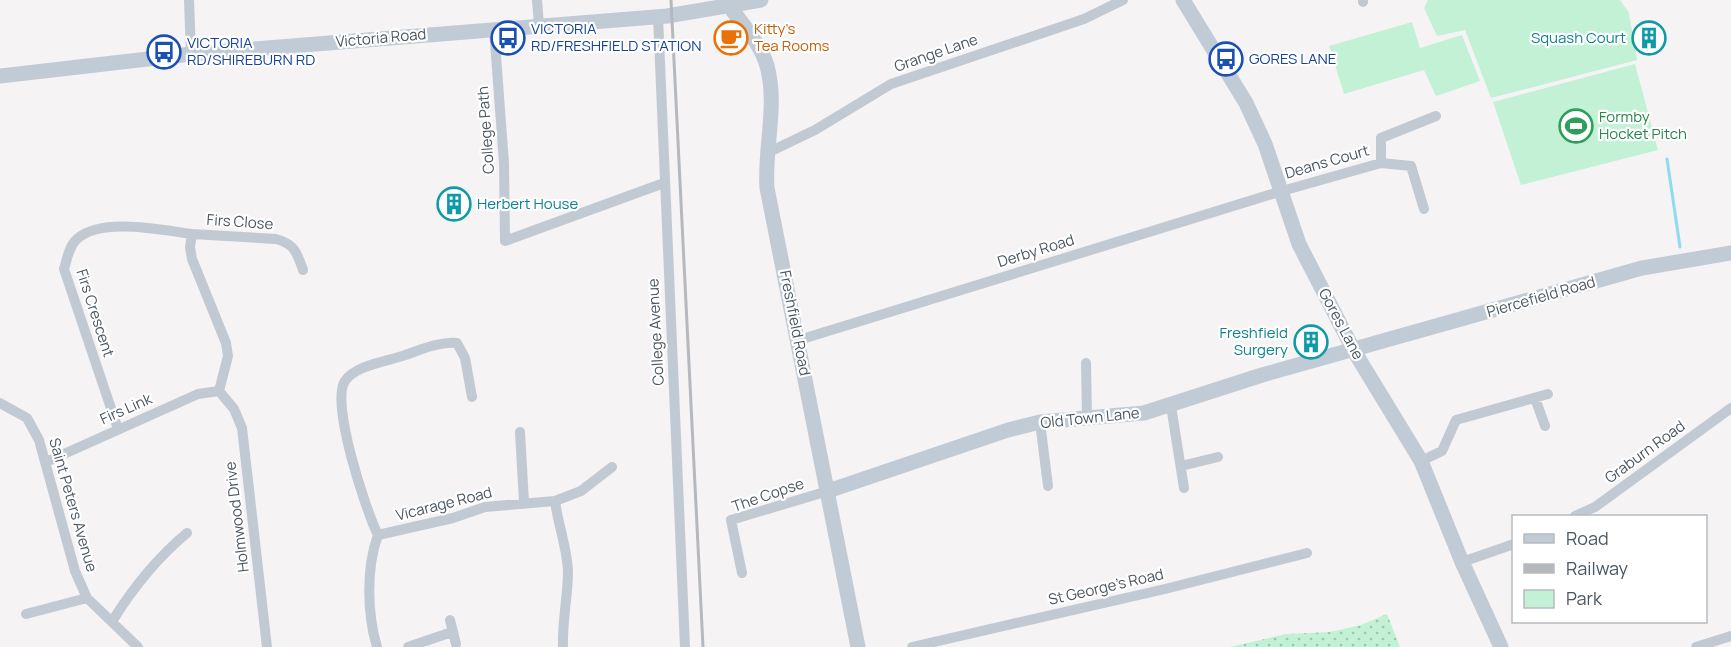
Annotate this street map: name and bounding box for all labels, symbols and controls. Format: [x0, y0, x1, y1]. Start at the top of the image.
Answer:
place label: VICTORIA RD/FRESHFIELD STATION [531, 18, 701, 56]
place label: Kitty's Tea Rooms [754, 18, 830, 56]
bus stop icon: VICTORIA RD/FRESHFIELD STATION [490, 20, 526, 56]
cafe icon: Kitty's Tea Rooms [713, 20, 749, 56]
building icon: Squash Court [1631, 20, 1667, 56]
street label: Victoria Road [335, 23, 427, 52]
place label: Squash Court [1531, 27, 1626, 48]
street label: Grange Lane [891, 28, 981, 77]
place label: VICTORIA RD/SHIREBURN RD [187, 32, 315, 70]
bus stop icon: VICTORIA RD/SHIREBURN RD [146, 34, 182, 70]
bus stop icon: GORES LANE [1208, 41, 1244, 77]
place label: GORES LANE [1249, 48, 1336, 69]
street label: College Path [472, 85, 499, 175]
place label: Formby Hocket Pitch [1599, 106, 1687, 144]
sports icon: Formby Hocket Pitch [1558, 108, 1594, 144]
street label: Deans Court [1282, 139, 1371, 184]
building icon: Herbert House [436, 186, 472, 222]
place label: Herbert House [477, 193, 578, 214]
street label: Firs Close [206, 209, 274, 234]
street label: Derby Road [995, 229, 1077, 272]
street label: Firs Crescent [71, 266, 120, 359]
street label: Freshfield Road [775, 268, 816, 377]
street label: Piercefield Road [1484, 271, 1598, 322]
street label: College Avenue [642, 278, 669, 386]
street label: Gores Lane [1314, 284, 1369, 363]
place label: Freshfield Surgery [1219, 322, 1288, 360]
building icon: Freshfield Surgery [1293, 324, 1329, 360]
street label: Firs Link [97, 388, 155, 429]
street label: Old Town Lane [1039, 402, 1141, 433]
street label: Graburn Road [1600, 415, 1689, 488]
street label: Saint Peters Avenue [44, 435, 103, 575]
street label: Holmwood Drive [219, 460, 254, 574]
street label: The Copse [729, 472, 807, 517]
street label: Vicarage Road [394, 481, 494, 526]
legend [1512, 515, 1707, 623]
text: Road [1566, 526, 1609, 550]
text: Railway [1566, 556, 1628, 580]
street label: St George's Road [1046, 563, 1166, 610]
text: Park [1566, 586, 1603, 610]

